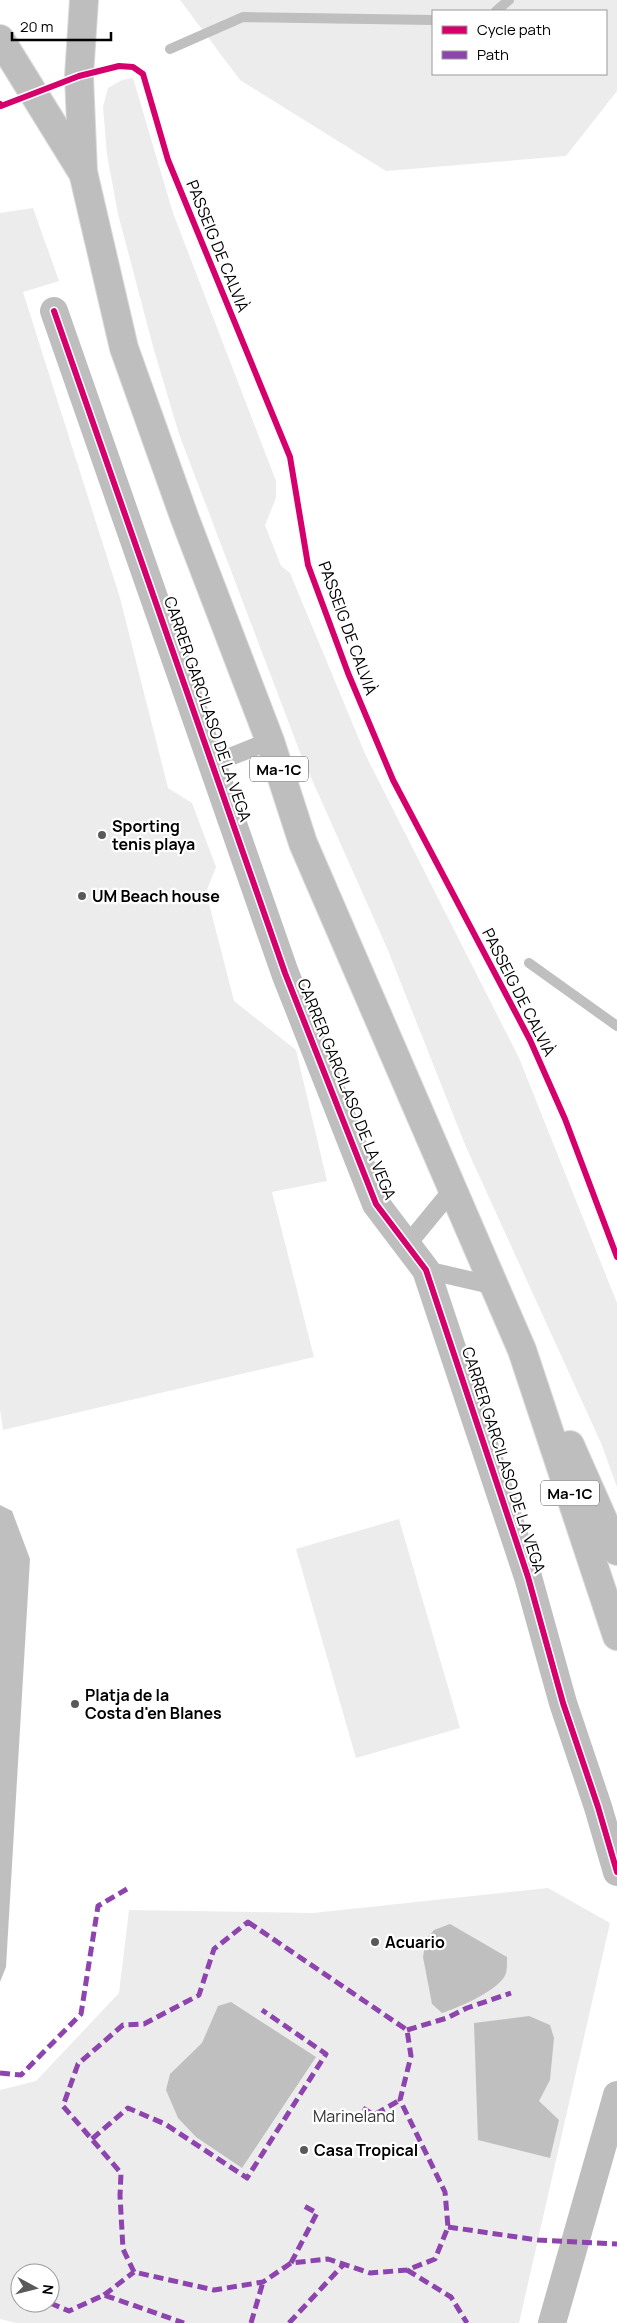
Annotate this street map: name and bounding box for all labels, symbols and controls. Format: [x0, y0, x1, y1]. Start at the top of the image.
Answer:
scale bar [12, 10, 111, 42]
legend [432, 10, 607, 75]
text: 20 m [20, 16, 53, 37]
text: Cycle path [477, 19, 551, 40]
text: Path [477, 44, 509, 65]
street label: PASSEIG DE CALVIÀ [181, 177, 255, 315]
street label: PASSEIG DE CALVIÀ [314, 558, 382, 698]
street label: CARRER GARCILASO DE LA VEGA [159, 594, 257, 824]
road number: Ma-1C [250, 756, 308, 782]
place label: Sporting tenis playa [112, 815, 195, 855]
marker: Sporting tenis playa [96, 829, 108, 841]
place label: UM Beach house [92, 885, 220, 907]
marker: UM Beach house [76, 890, 88, 902]
street label: PASSEIG DE CALVIÀ [477, 924, 561, 1060]
street label: CARRER GARCILASO DE LA VEGA [292, 975, 402, 1203]
street label: CARRER GARCILASO DE LA VEGA [457, 1344, 551, 1576]
road number: Ma-1C [541, 1480, 599, 1506]
place label: Platja de la Costa d'en Blanes [85, 1684, 222, 1724]
marker: Platja de la Costa d'en Blanes [69, 1698, 81, 1710]
place label: Acuario [385, 1931, 445, 1953]
marker: Acuario [369, 1936, 381, 1948]
park label: Marineland [313, 2105, 395, 2127]
place label: Casa Tropical [314, 2139, 418, 2161]
marker: Casa Tropical [298, 2144, 310, 2156]
north arrow [10, 2263, 60, 2313]
text: N [38, 2283, 58, 2296]

